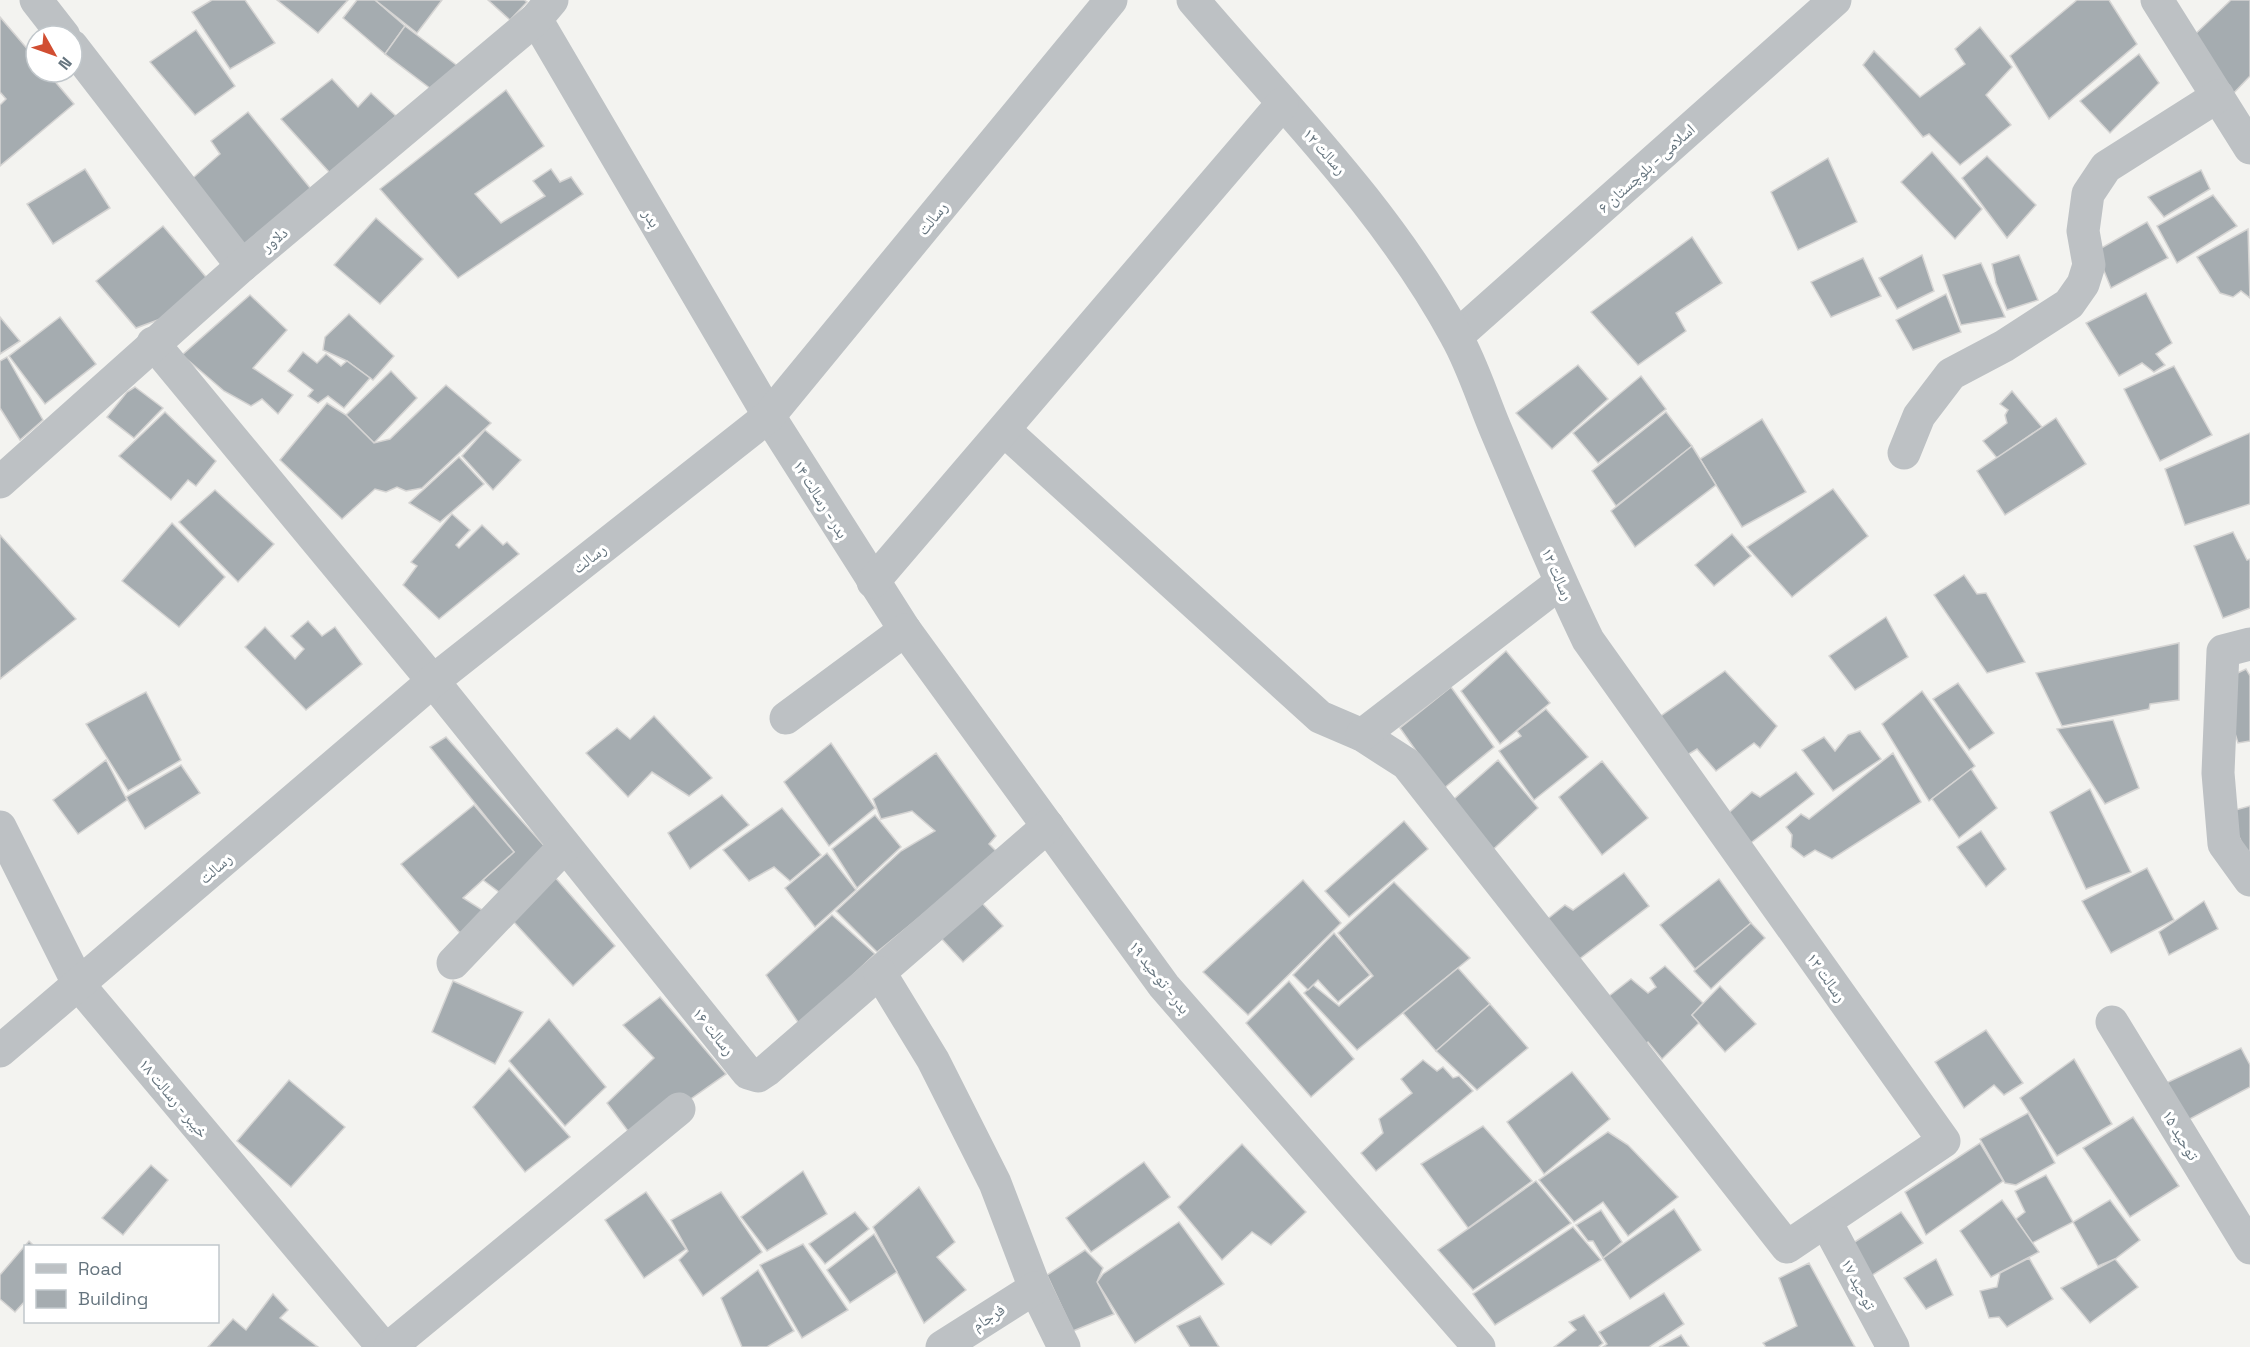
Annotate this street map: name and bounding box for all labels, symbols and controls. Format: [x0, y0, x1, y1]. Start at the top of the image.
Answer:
north arrow [24, 24, 84, 84]
text: N [54, 52, 77, 74]
street label: اسلامی - بلوچستان ۶ [1593, 119, 1699, 218]
street label: رسالت ۱۲ [1298, 124, 1351, 179]
street label: رسالت [913, 197, 952, 239]
street label: بدر [637, 204, 665, 231]
street label: دلاور [256, 222, 292, 257]
street label: بدر - رسالت ۱۴ [788, 456, 853, 542]
street label: رسالت [568, 539, 610, 578]
street label: رسالت ۱۲ [1537, 544, 1578, 604]
street label: رسالت [194, 848, 236, 889]
street label: بدر - توحید ۱۹ [1124, 936, 1195, 1018]
street label: رسالت ۱۲ [1802, 948, 1851, 1006]
street label: رسالت ۱۶ [688, 1003, 739, 1060]
street label: خیبر - رسالت ۱۸ [134, 1054, 213, 1142]
street label: توحید ۱۵ [2157, 1106, 2204, 1164]
legend [24, 1245, 219, 1323]
street label: توحید ۱۷ [1836, 1255, 1881, 1314]
text: Road [78, 1257, 122, 1280]
text: Building [78, 1287, 148, 1310]
street label: فرجام [968, 1299, 1009, 1336]

